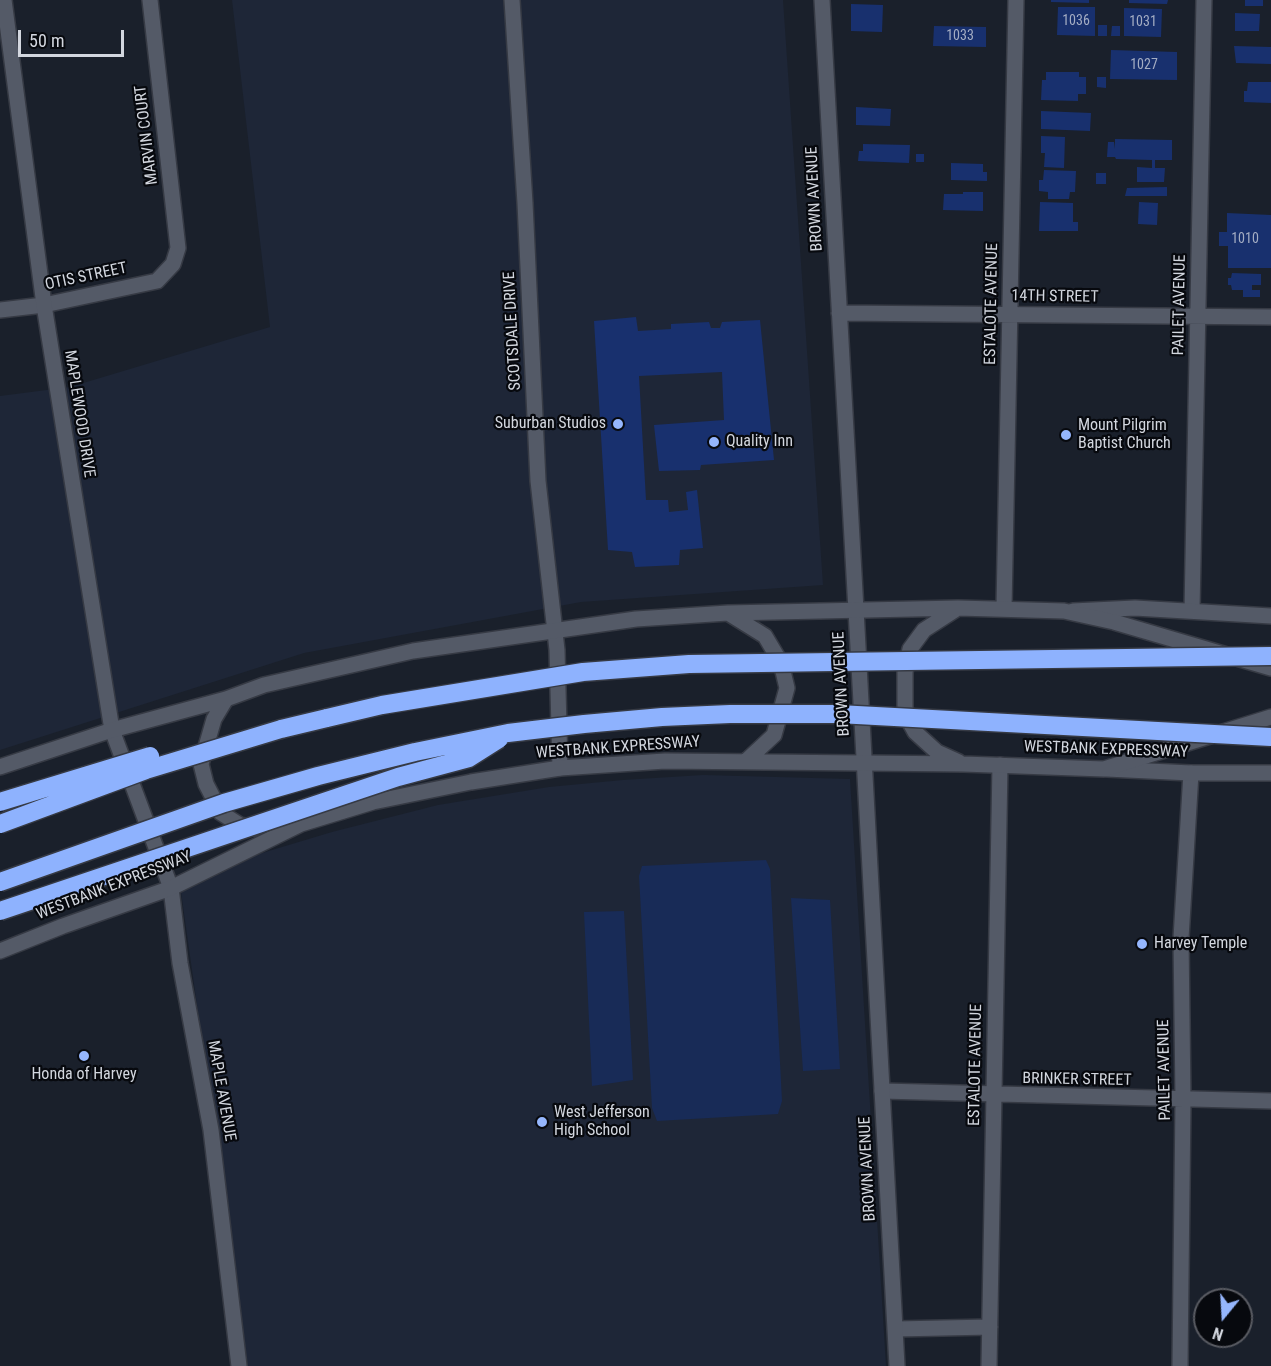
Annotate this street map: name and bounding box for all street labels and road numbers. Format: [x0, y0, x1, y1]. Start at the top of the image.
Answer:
street label: MARVIN COURT [131, 84, 163, 186]
street label: BROWN AVENUE [803, 146, 827, 252]
street label: ESTALOTE AVENUE [981, 243, 1003, 365]
street label: PAILET AVENUE [1170, 254, 1190, 356]
street label: OTIS STREET [43, 259, 129, 295]
street label: SCOTSDALE DRIVE [500, 271, 526, 391]
street label: 14TH STREET [1011, 287, 1099, 307]
street label: MAPLEWOOD DRIVE [59, 349, 99, 479]
street label: BROWN AVENUE [830, 631, 854, 737]
street label: WESTBANK EXPRESSWAY [535, 733, 701, 763]
street label: WESTBANK EXPRESSWAY [1023, 738, 1189, 762]
street label: WESTBANK EXPRESSWAY [34, 848, 194, 924]
street label: ESTALOTE AVENUE [965, 1004, 987, 1126]
street label: PAILET AVENUE [1155, 1019, 1175, 1121]
street label: MAPLE AVENUE [203, 1039, 239, 1143]
street label: BRINKER STREET [1022, 1069, 1132, 1091]
street label: BROWN AVENUE [856, 1116, 880, 1222]

